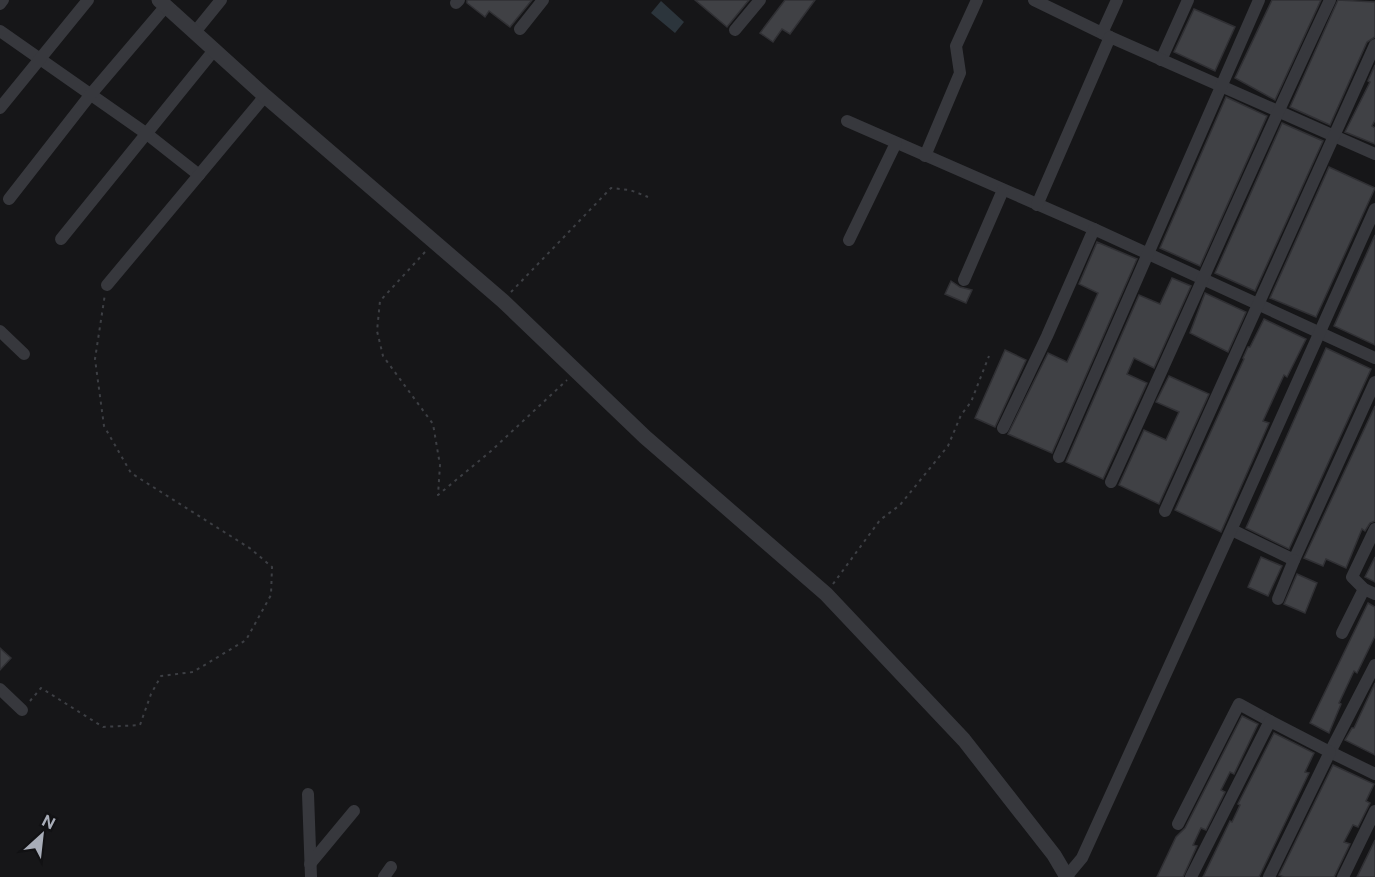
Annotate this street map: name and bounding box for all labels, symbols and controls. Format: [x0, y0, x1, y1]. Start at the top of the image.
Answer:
north arrow [12, 805, 72, 865]
text: N [39, 811, 58, 833]

